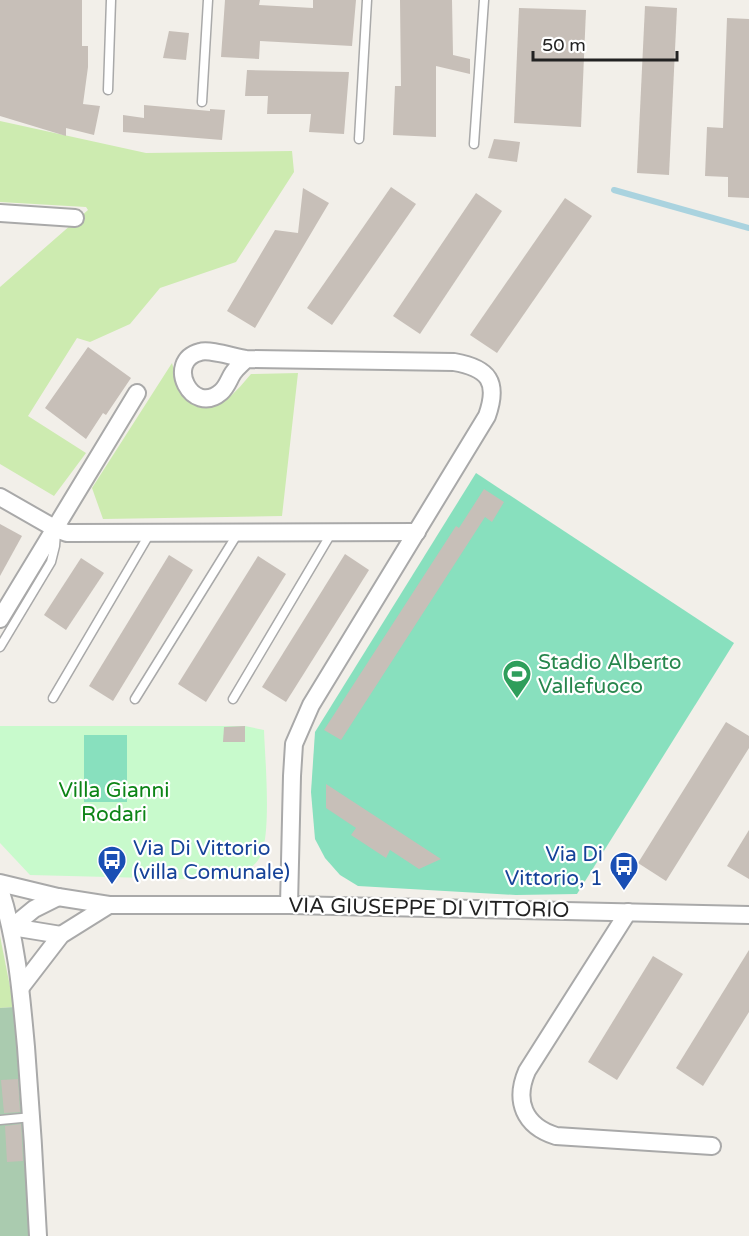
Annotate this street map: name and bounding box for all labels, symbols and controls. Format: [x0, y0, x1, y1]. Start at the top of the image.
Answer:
scale bar [533, 24, 677, 62]
text: 50 m [542, 34, 586, 56]
place label: Stadio Alberto Vallefuoco [538, 650, 682, 699]
sports icon: Stadio Alberto Vallefuoco [501, 658, 533, 700]
park label: Villa Gianni Rodari [58, 778, 170, 827]
place label: Via Di Vittorio (villa Comunale) [133, 836, 290, 885]
place label: Via Di Vittorio, 1 [505, 842, 603, 891]
bus stop icon: Via Di Vittorio (villa Comunale) [96, 844, 128, 886]
bus stop icon: Via Di Vittorio, 1 [608, 850, 640, 892]
street label: VIA GIUSEPPE DI VITTORIO [288, 893, 570, 923]

